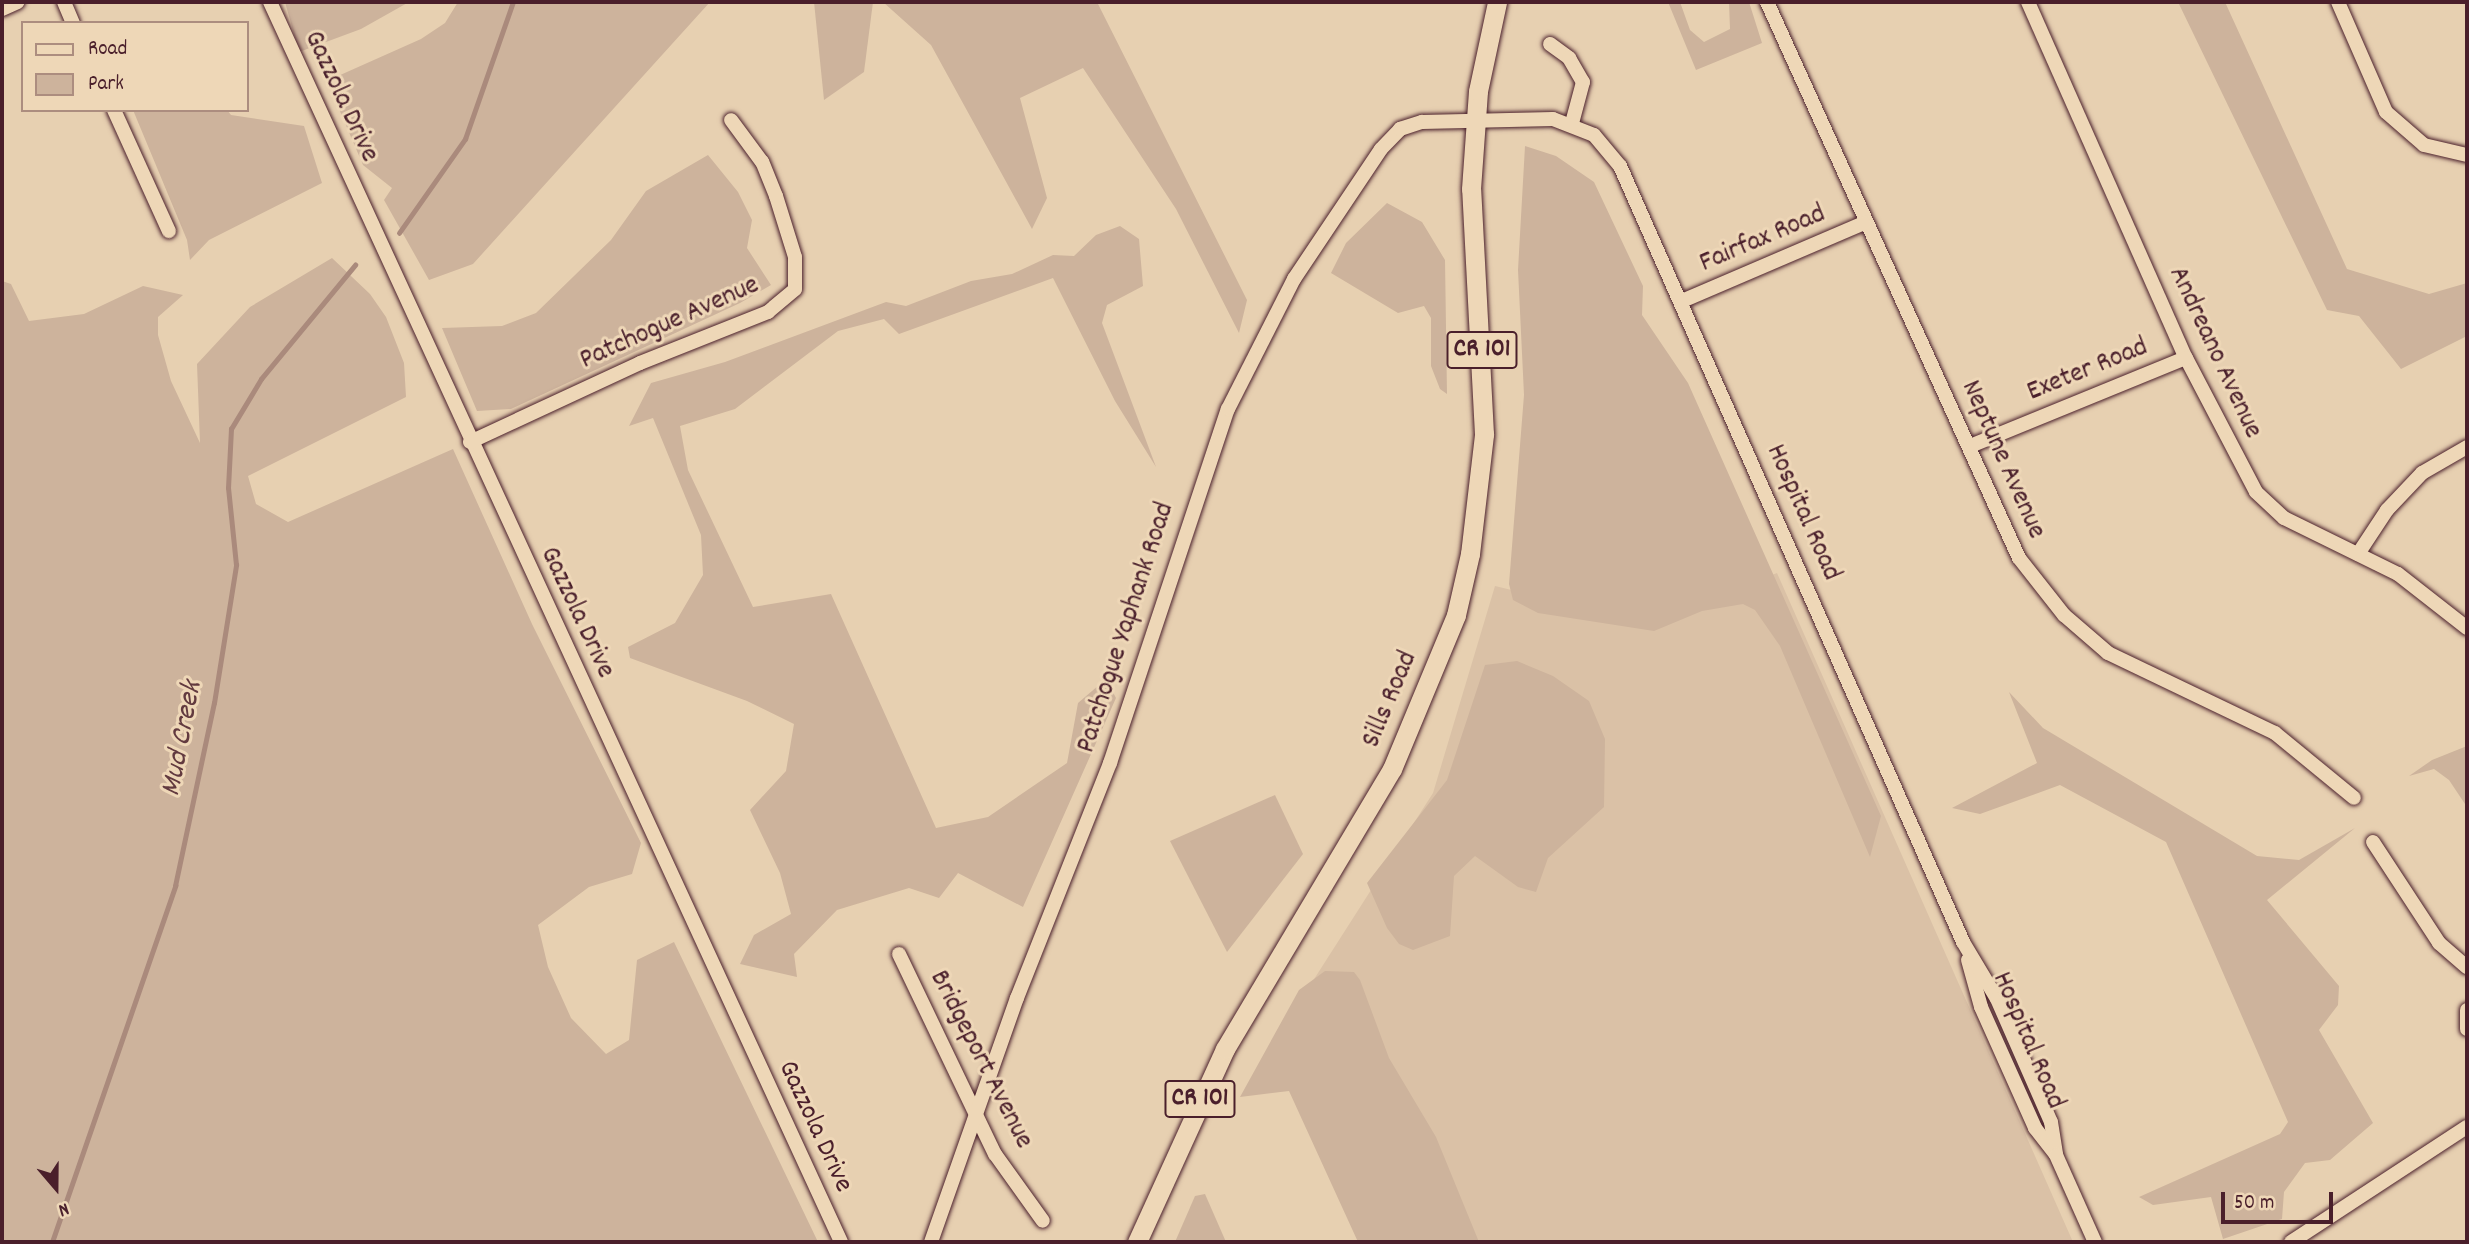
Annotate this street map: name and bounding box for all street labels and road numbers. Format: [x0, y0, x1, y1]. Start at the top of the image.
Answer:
street label: Gazzola Drive [295, 26, 385, 168]
street label: Fairfax Road [1695, 198, 1831, 282]
street label: Andreano Avenue [2160, 262, 2268, 444]
street label: Patchogue Avenue [575, 270, 765, 378]
road number: CR 101 [1445, 328, 1519, 372]
street label: Exeter Road [2023, 332, 2153, 410]
street label: Neptune Avenue [1952, 376, 2052, 544]
street label: Hospital Road [1757, 440, 1847, 586]
street label: Patchogue Yaphank Road [1071, 499, 1183, 757]
street label: Gazzola Drive [531, 542, 621, 684]
street label: Sills Road [1356, 647, 1426, 753]
street label: Bridgeport Avenue [921, 965, 1039, 1155]
street label: Hospital Road [1983, 967, 2071, 1115]
street label: Gazzola Drive [769, 1056, 859, 1198]
road number: CR 101 [1163, 1076, 1237, 1122]

